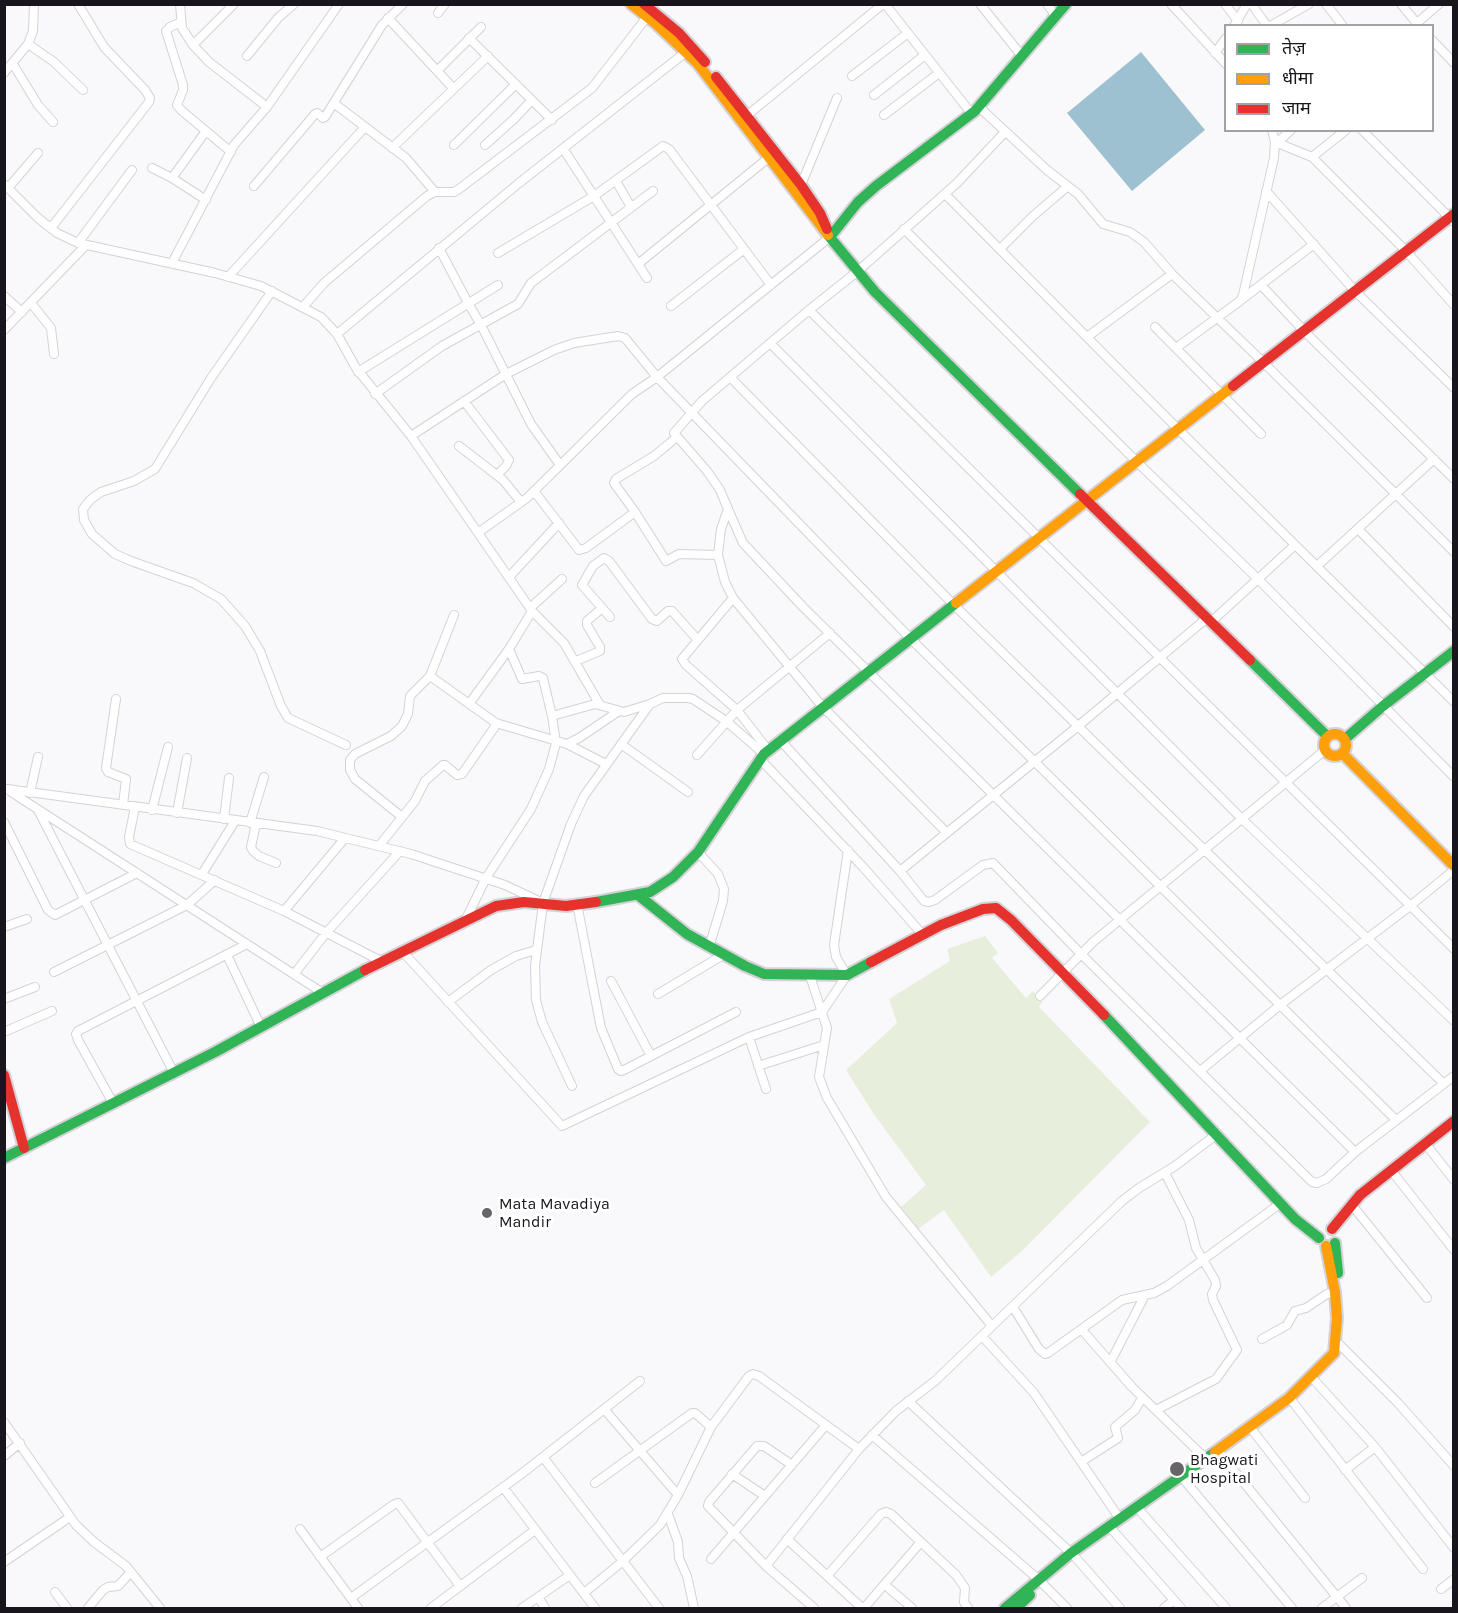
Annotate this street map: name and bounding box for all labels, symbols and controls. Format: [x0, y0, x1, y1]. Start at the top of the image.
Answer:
legend [1224, 24, 1434, 132]
text: तेज़ [1282, 37, 1306, 59]
text: धीमा [1282, 67, 1313, 89]
text: जाम [1282, 97, 1311, 119]
place label: Mata Mavadiya Mandir [499, 1194, 610, 1232]
marker: Mata Mavadiya Mandir [480, 1206, 494, 1220]
place label: Bhagwati Hospital [1190, 1450, 1259, 1488]
marker: Bhagwati Hospital [1168, 1460, 1186, 1478]

